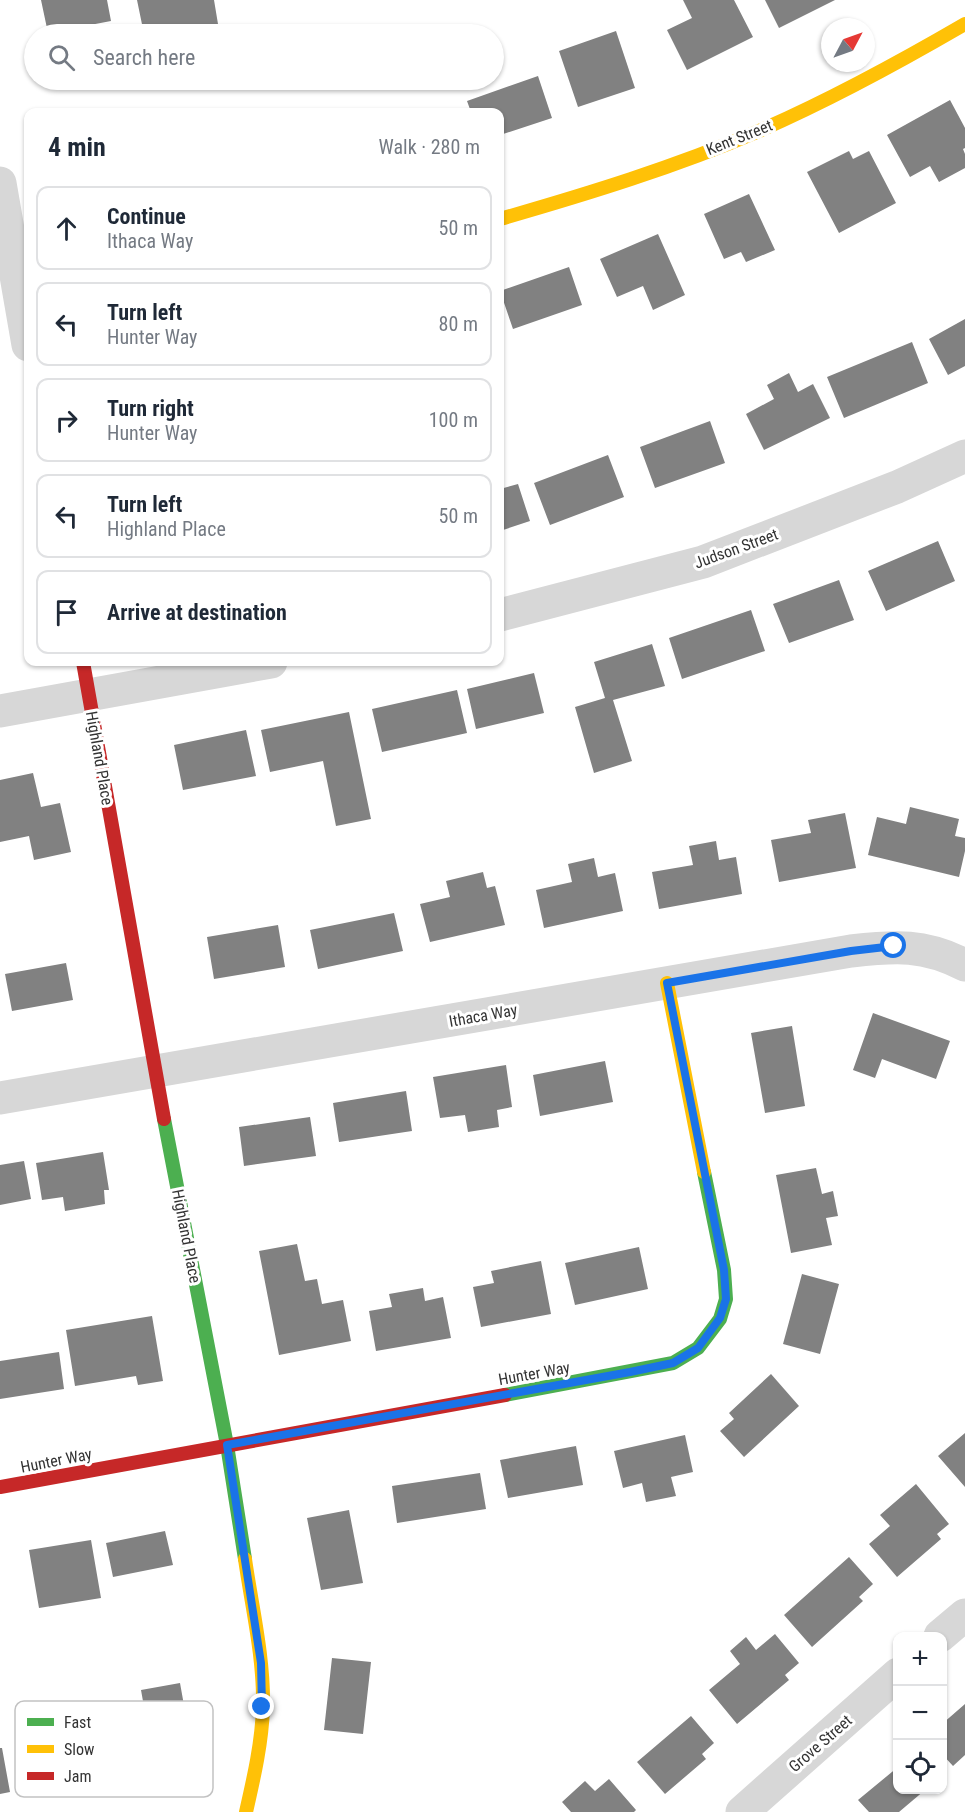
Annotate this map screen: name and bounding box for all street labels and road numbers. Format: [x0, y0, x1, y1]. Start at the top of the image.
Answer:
street label: Kent Street [703, 116, 775, 159]
street label: Judson Street [692, 524, 781, 572]
street label: Highland Place [82, 710, 117, 807]
street label: Ithaca Way [447, 1000, 519, 1031]
street label: Highland Place [168, 1188, 205, 1285]
street label: Hunter Way [497, 1358, 572, 1389]
street label: Hunter Way [19, 1444, 94, 1477]
street label: Grove Street [785, 1711, 856, 1776]

